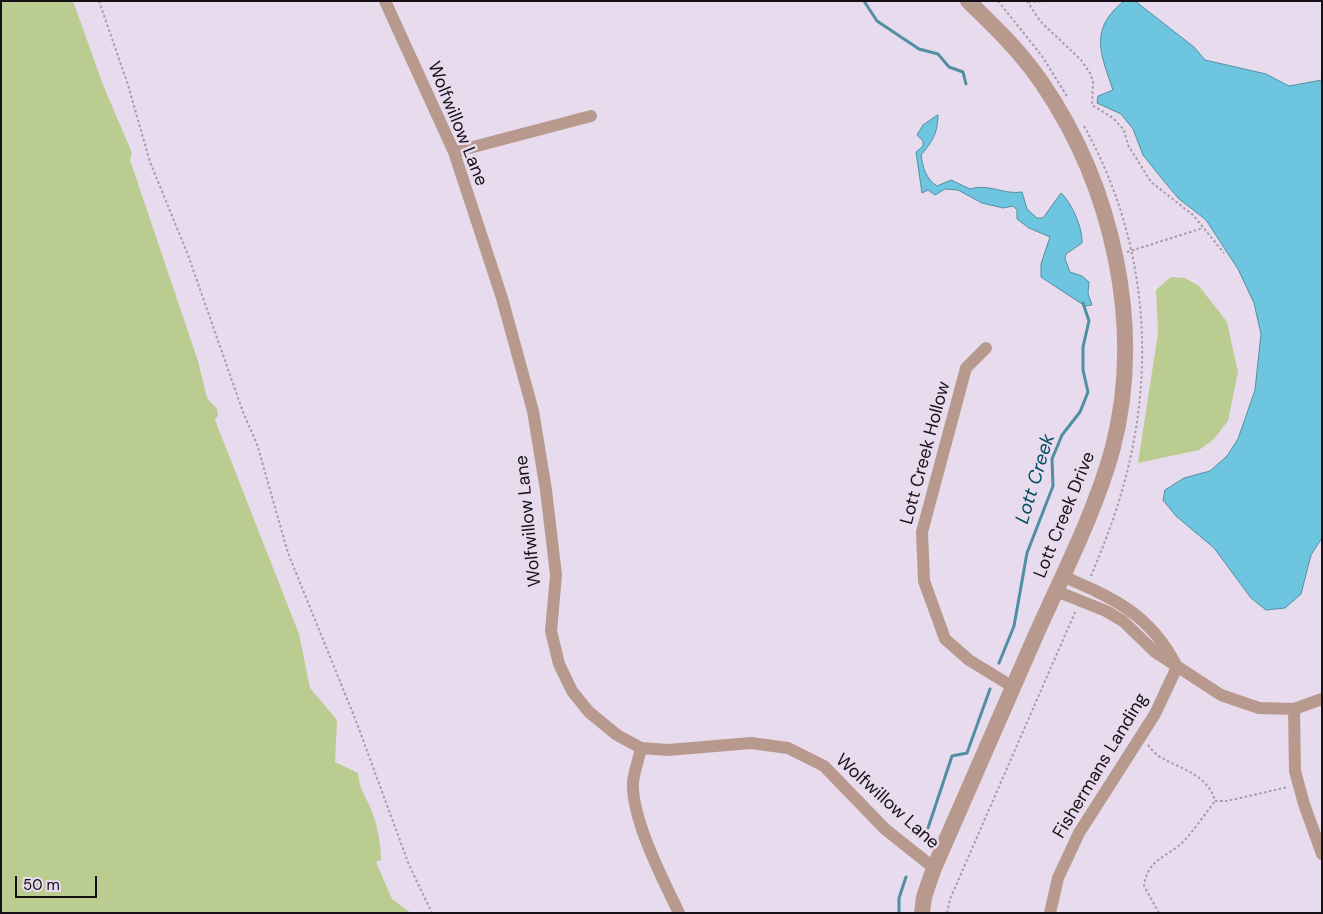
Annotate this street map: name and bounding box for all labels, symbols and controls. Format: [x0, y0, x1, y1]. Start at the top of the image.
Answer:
street label: Wolfwillow Lane [422, 59, 492, 189]
street label: Lott Creek Hollow [897, 379, 955, 527]
water label: Lott Creek [1012, 431, 1060, 527]
street label: Lott Creek Drive [1030, 449, 1100, 581]
street label: Wolfwillow Lane [511, 454, 547, 588]
street label: Fishermans Landing [1049, 689, 1153, 843]
street label: Wolfwillow Lane [831, 750, 943, 854]
scale bar [18, 866, 100, 898]
text: 50 m [23, 875, 60, 895]

